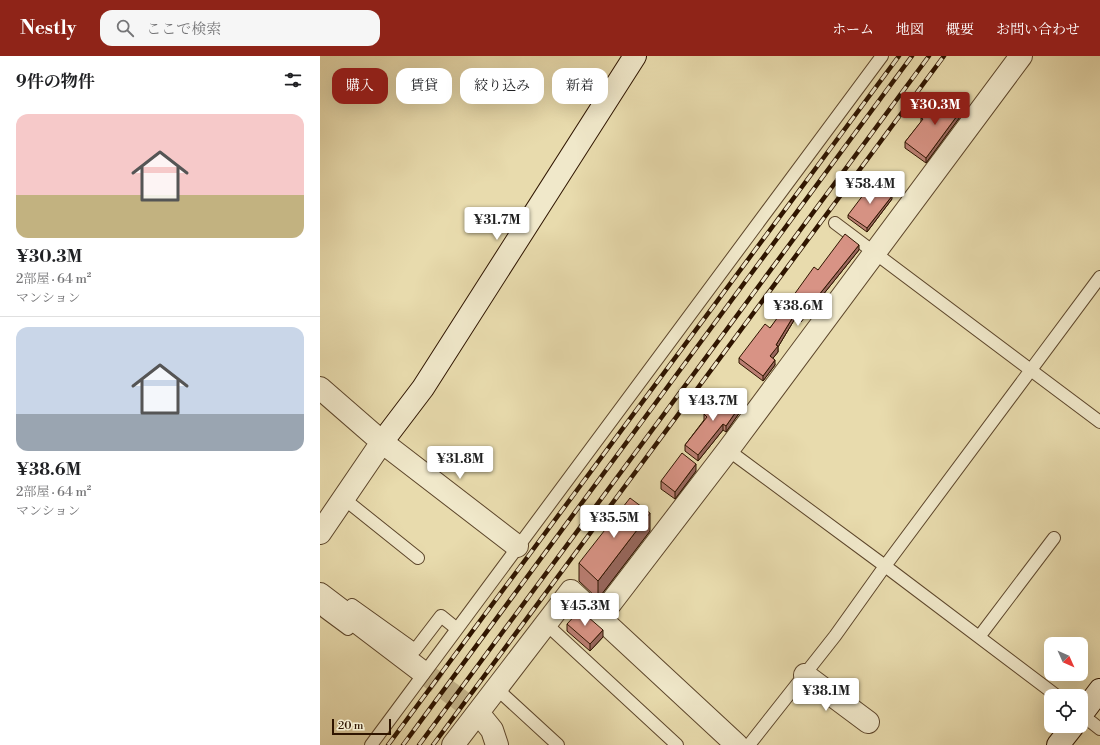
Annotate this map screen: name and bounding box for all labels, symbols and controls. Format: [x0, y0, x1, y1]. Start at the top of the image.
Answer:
search box [100, 10, 380, 46]
text: Nestly [20, 16, 76, 40]
icon: search [114, 17, 136, 39]
text: ここで検索 [146, 20, 221, 39]
text: ホーム [832, 21, 874, 39]
text: 地図 [896, 21, 924, 39]
text: 概要 [946, 21, 974, 39]
text: お問い合わせ [996, 21, 1080, 39]
chip: 購入 [332, 68, 388, 104]
chip: 賃貸 [396, 68, 452, 104]
chip: 絞り込み [460, 68, 544, 104]
chip: 新着 [552, 68, 608, 104]
icon: filters [282, 69, 304, 91]
text: 9件の物件 [16, 71, 95, 93]
pin: ¥30.3M [902, 92, 968, 126]
text: ¥30.3M [910, 97, 960, 113]
icon: home [124, 140, 196, 212]
pin: ¥58.4M [837, 171, 903, 205]
text: ¥58.4M [845, 176, 895, 192]
pin: ¥31.7M [464, 207, 530, 241]
text: ¥31.7M [473, 212, 521, 228]
text: ¥30.3M [16, 246, 82, 268]
text: 2部屋 · 64 m² [16, 271, 91, 287]
text: マンション [16, 290, 80, 306]
pin: ¥38.6M [765, 293, 831, 327]
text: ¥38.6M [773, 298, 823, 314]
icon: home [124, 353, 196, 425]
pin: ¥43.7M [680, 388, 746, 422]
text: ¥43.7M [688, 393, 738, 409]
pin: ¥31.8M [427, 446, 493, 480]
text: ¥31.8M [436, 451, 484, 467]
text: ¥38.6M [16, 459, 81, 481]
text: 2部屋 · 64 m² [16, 484, 91, 500]
text: マンション [16, 503, 80, 519]
pin: ¥35.5M [581, 505, 647, 539]
text: ¥35.5M [589, 510, 639, 526]
pin: ¥45.3M [552, 593, 618, 627]
text: ¥45.3M [560, 598, 610, 614]
north arrow [1044, 637, 1088, 681]
map controls [1044, 637, 1088, 733]
pin: ¥38.1M [793, 678, 859, 712]
text: ¥38.1M [802, 683, 850, 699]
button: locate [1044, 689, 1088, 733]
scale bar [332, 717, 391, 736]
text: 20 m [338, 719, 363, 733]

